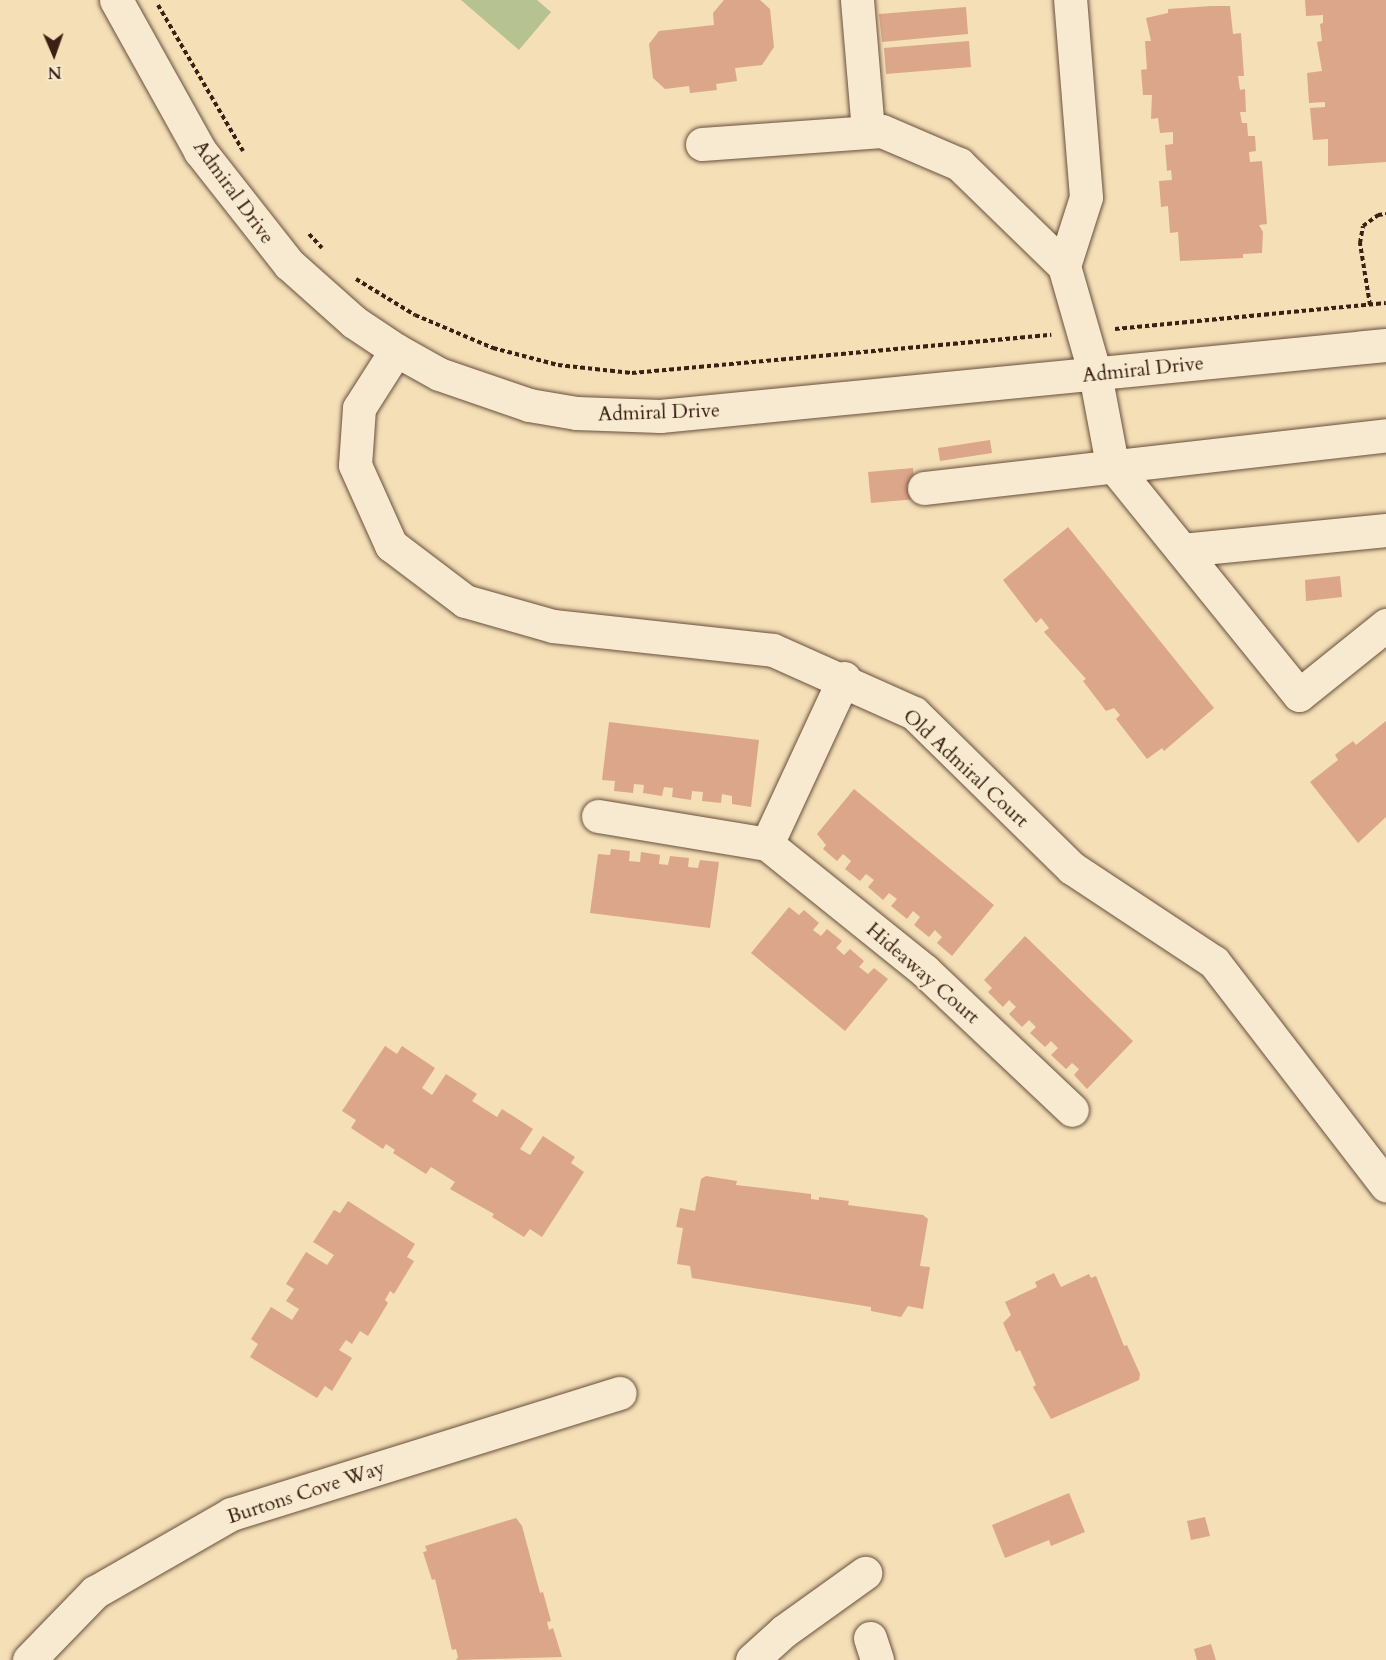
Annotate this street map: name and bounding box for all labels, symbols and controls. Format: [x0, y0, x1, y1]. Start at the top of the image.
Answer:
north arrow [24, 24, 84, 84]
text: N [47, 61, 62, 83]
street label: Admiral Drive [188, 136, 280, 248]
street label: Admiral Drive [1081, 351, 1205, 387]
street label: Admiral Drive [598, 398, 720, 426]
street label: Old Admiral Court [898, 704, 1034, 832]
street label: Hideaway Court [862, 917, 984, 1029]
street label: Burtons Cove Way [224, 1455, 388, 1529]

